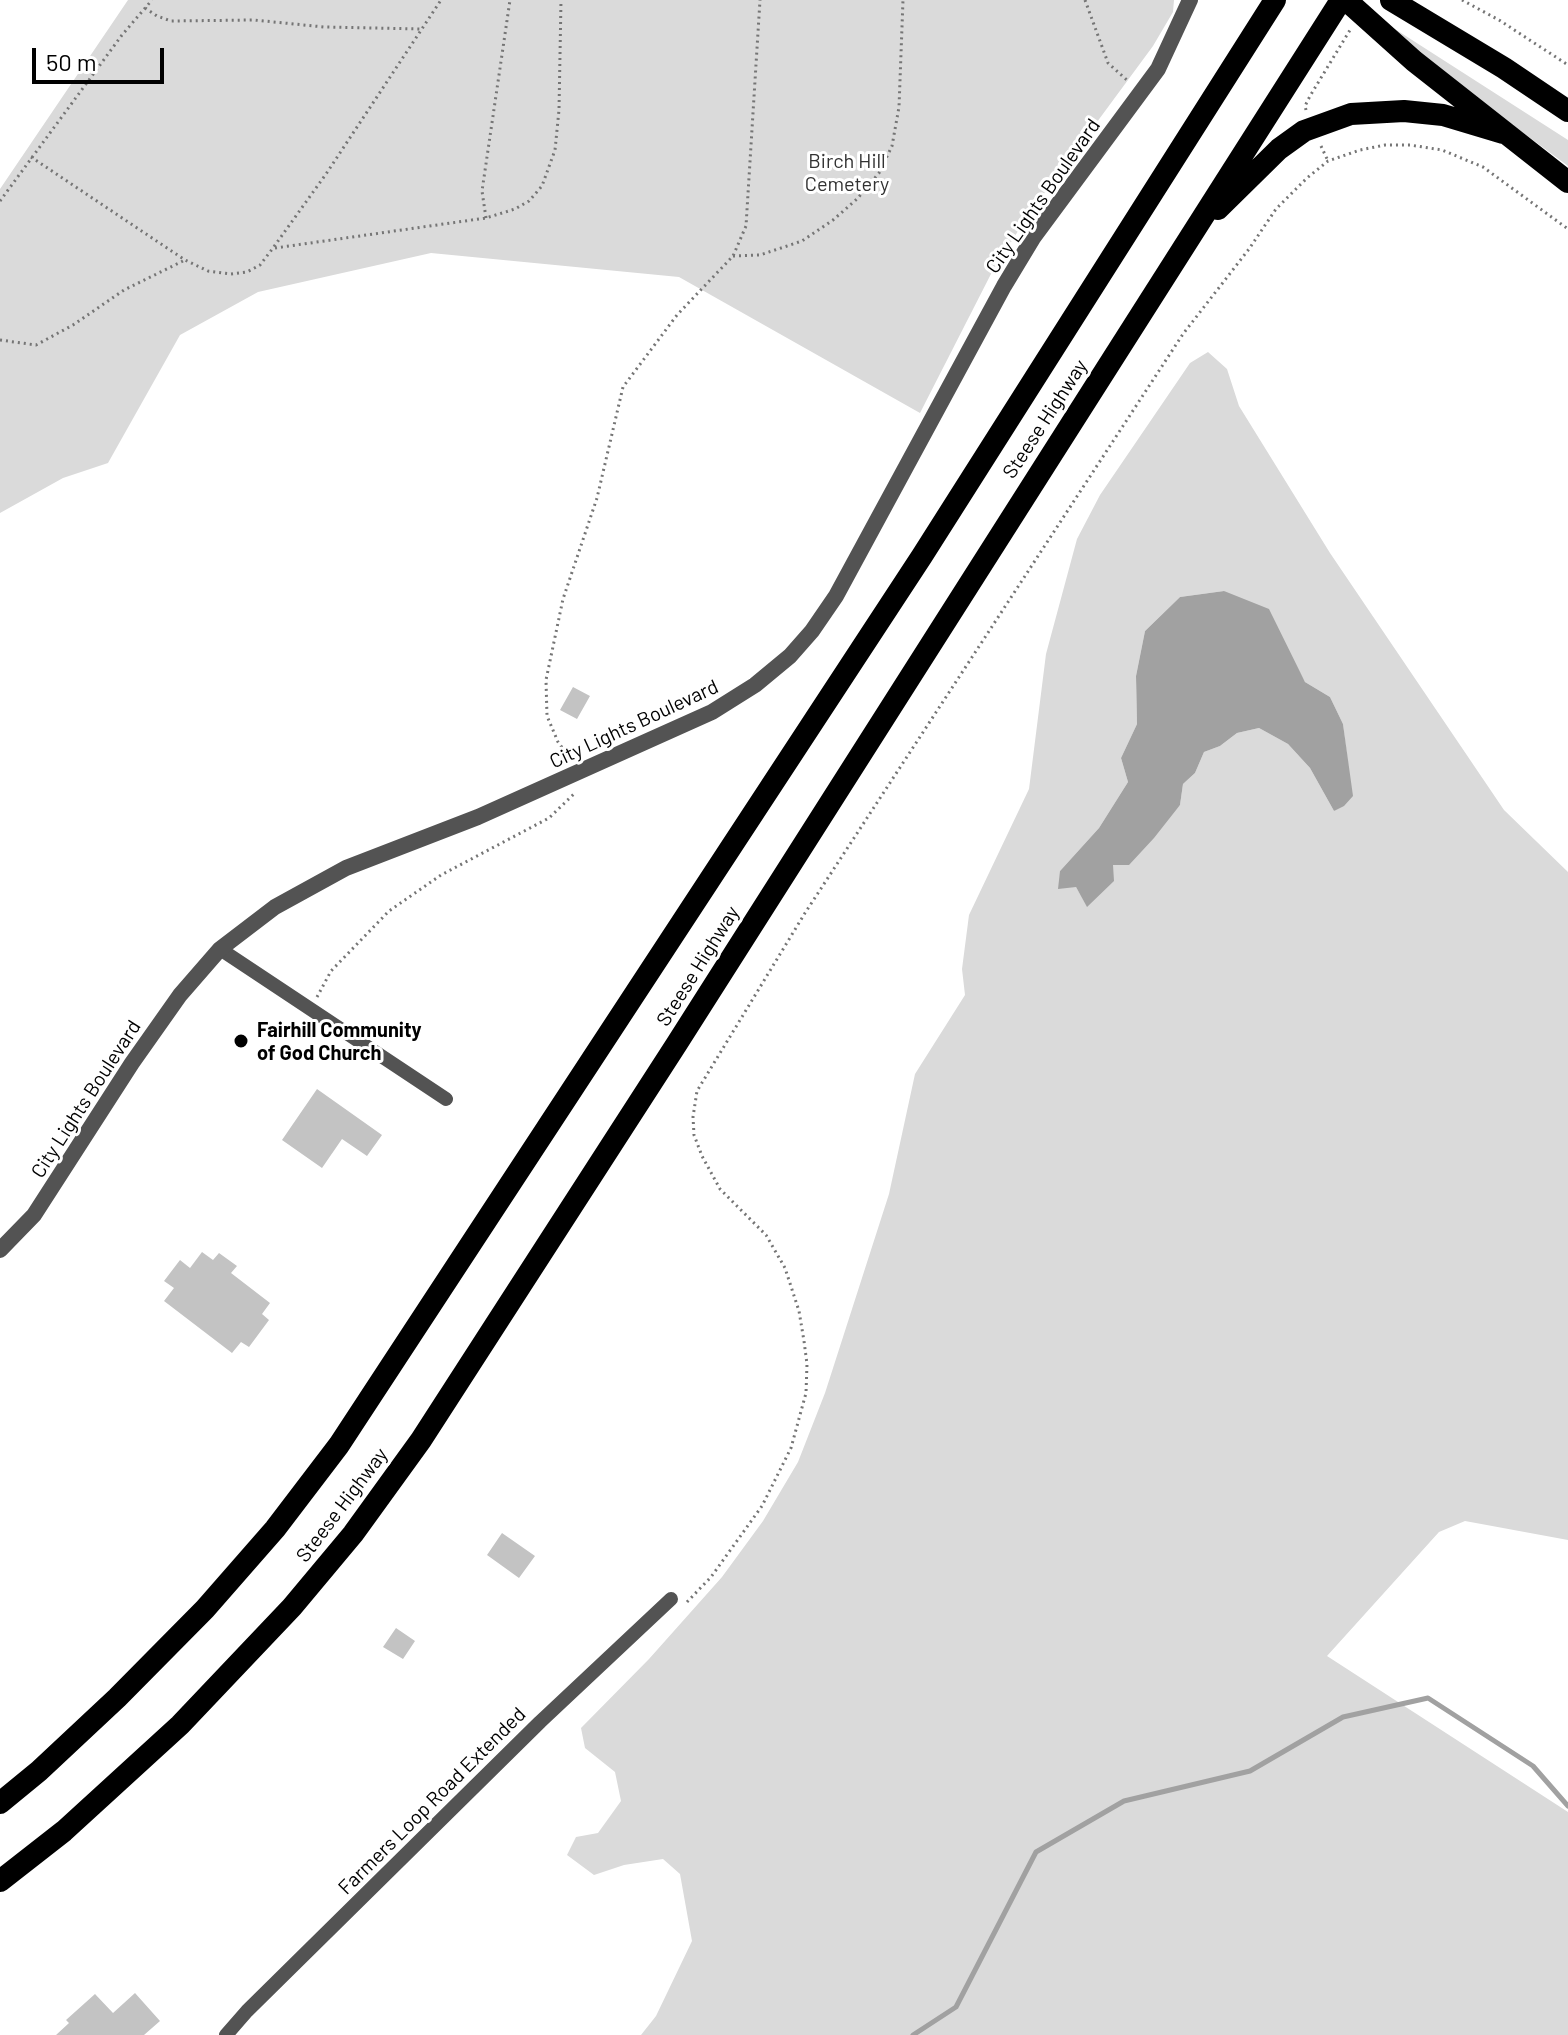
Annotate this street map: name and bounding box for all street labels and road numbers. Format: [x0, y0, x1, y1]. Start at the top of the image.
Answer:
street label: City Lights Boulevard [981, 114, 1105, 278]
street label: Steese Highway [998, 355, 1092, 483]
street label: City Lights Boulevard [546, 674, 722, 774]
street label: Steese Highway [652, 902, 744, 1030]
street label: City Lights Boulevard [26, 1016, 146, 1182]
street label: Steese Highway [291, 1443, 393, 1567]
street label: Farmers Loop Road Extended [333, 1702, 531, 1900]

